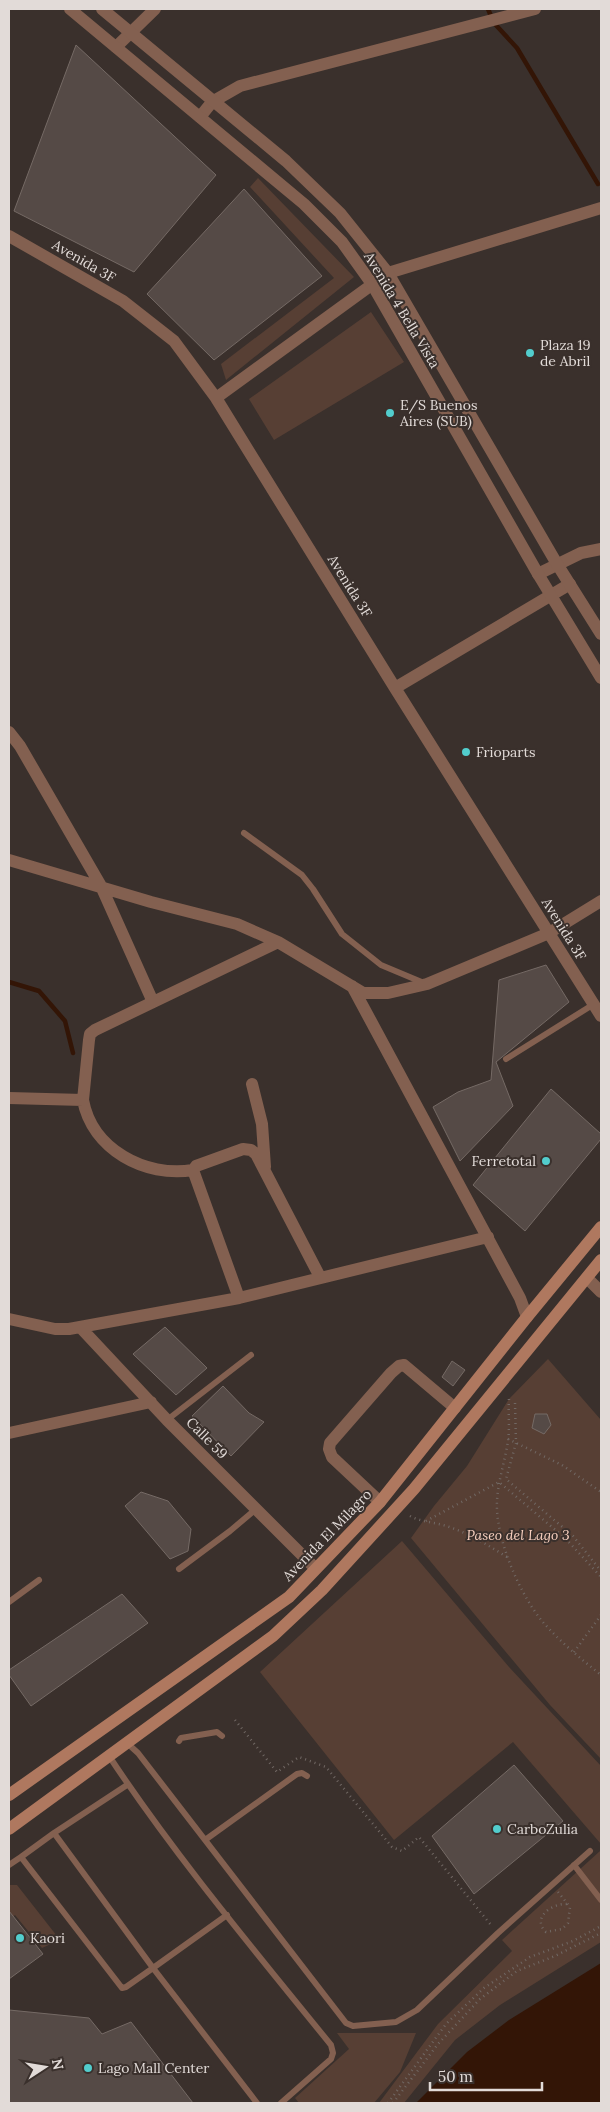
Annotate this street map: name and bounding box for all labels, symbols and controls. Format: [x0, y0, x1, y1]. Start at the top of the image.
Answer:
street label: Avenida 3F [48, 235, 119, 287]
street label: Avenida 4 Bella Vista [360, 248, 444, 372]
place label: Plaza 19 de Abril [540, 336, 591, 370]
marker: Plaza 19 de Abril [524, 347, 536, 359]
place label: E/S Buenos Aires (SUB) [399, 396, 477, 430]
marker: E/S Buenos Aires (SUB) [384, 407, 396, 419]
street label: Avenida 3F [323, 551, 376, 621]
place label: Frioparts [476, 743, 535, 761]
marker: Frioparts [460, 746, 472, 758]
street label: Avenida 3F [537, 894, 590, 964]
place label: Ferretotal [471, 1152, 536, 1170]
marker: Ferretotal [540, 1155, 552, 1167]
street label: Calle 59 [182, 1413, 232, 1463]
street label: Avenida El Milagro [278, 1485, 375, 1585]
park label: Paseo del Lago 3 [466, 1526, 570, 1544]
place label: CarboZulia [507, 1820, 578, 1838]
marker: CarboZulia [491, 1823, 503, 1835]
place label: Kaori [30, 1929, 65, 1947]
marker: Kaori [14, 1932, 26, 1944]
north arrow [20, 2042, 70, 2092]
text: N [48, 2057, 68, 2072]
place label: Lago Mall Center [98, 2059, 209, 2077]
scale bar [430, 2060, 542, 2092]
marker: Lago Mall Center [82, 2062, 94, 2074]
text: 50 m [438, 2067, 473, 2086]

